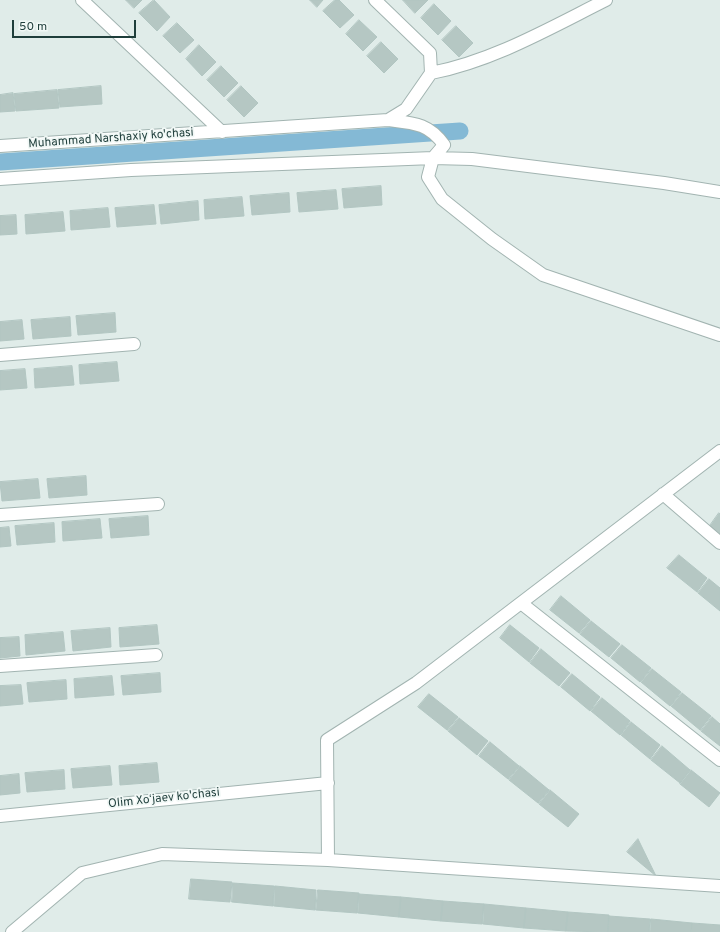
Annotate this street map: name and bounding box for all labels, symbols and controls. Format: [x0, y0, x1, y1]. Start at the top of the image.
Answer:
scale bar [14, 12, 138, 38]
text: 50 m [19, 19, 47, 35]
street label: Muhammad Narshaxiy ko'chasi [28, 126, 194, 152]
street label: Olim Xoʻjaev ko'chasi [108, 786, 220, 812]

